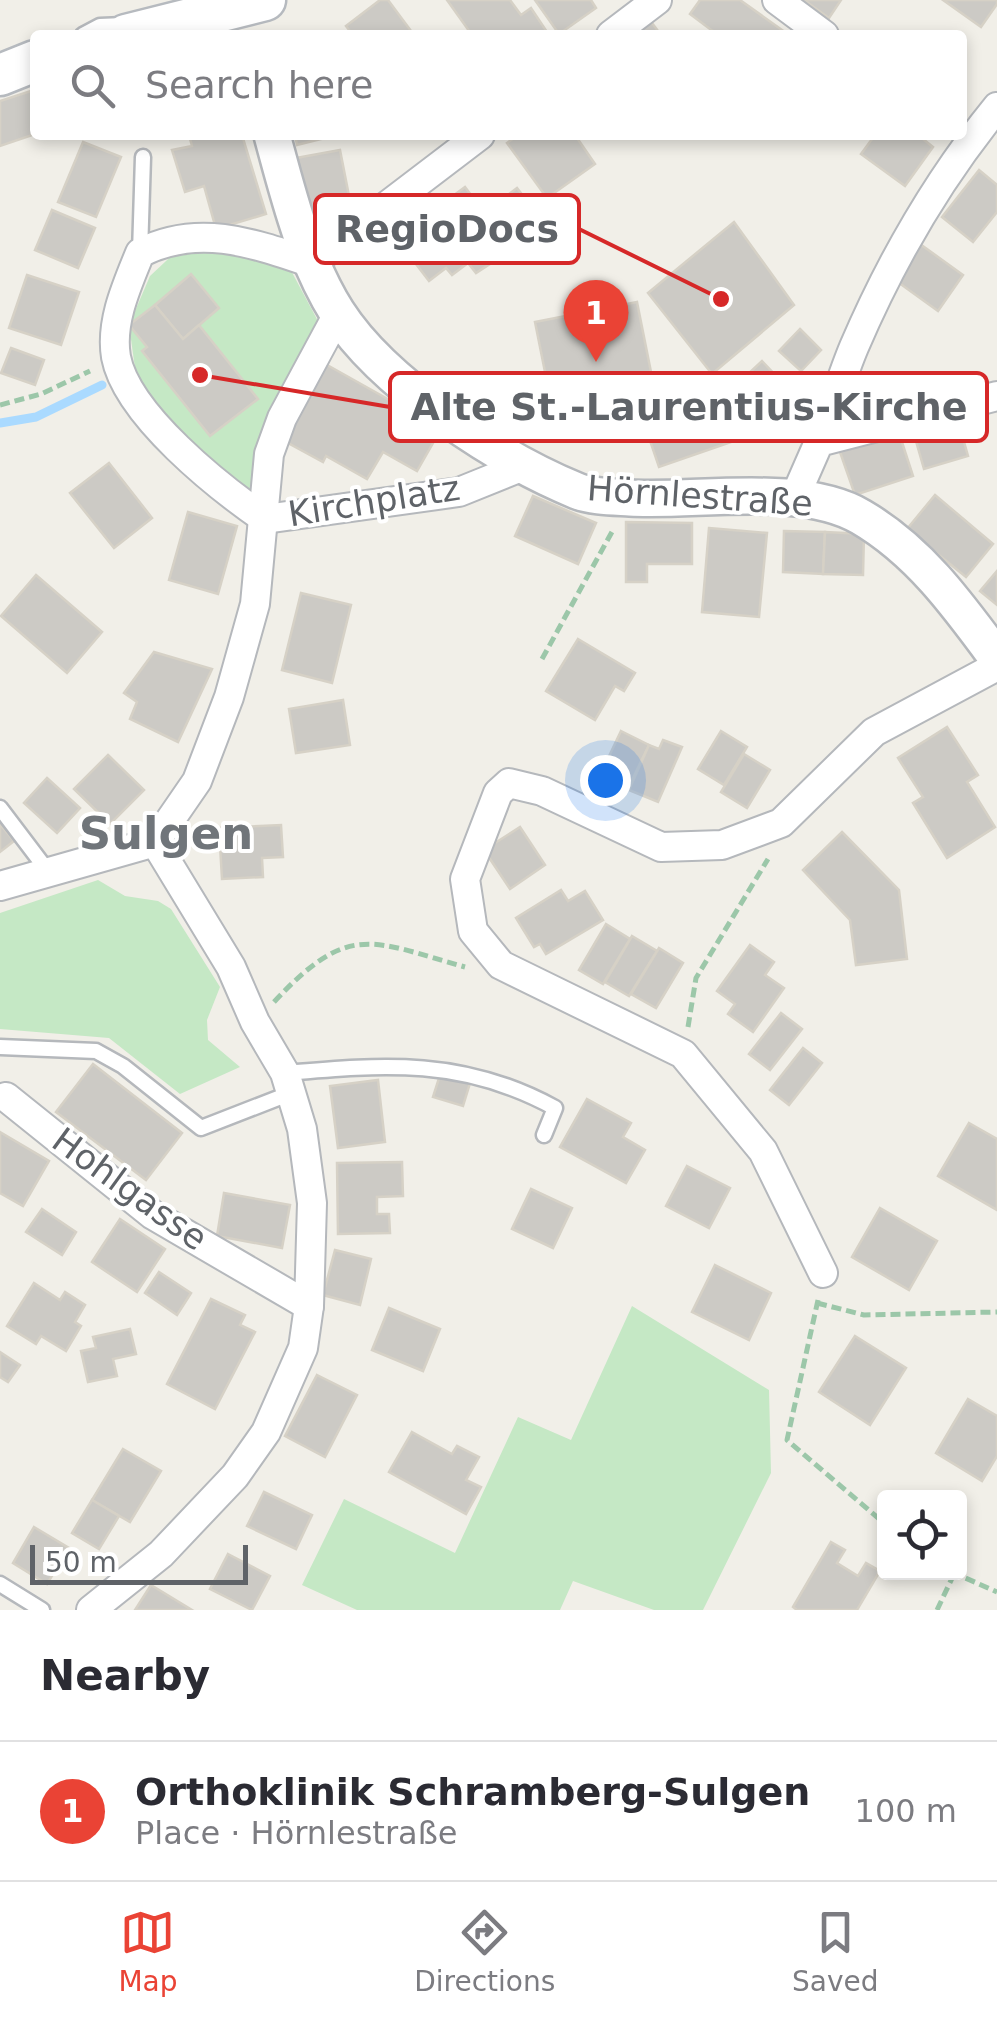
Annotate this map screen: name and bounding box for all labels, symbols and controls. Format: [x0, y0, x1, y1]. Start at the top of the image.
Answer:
search box [30, 30, 967, 140]
icon: search [65, 58, 120, 113]
text: Search here [145, 63, 373, 107]
callout: RegioDocs [315, 195, 579, 263]
text: RegioDocs [335, 207, 559, 251]
pin: 1 [564, 280, 628, 362]
callout: Alte St.-Laurentius-Kirche [390, 373, 987, 441]
text: Alte St.-Laurentius-Kirche [410, 385, 968, 429]
street label: Kirchplatz [285, 468, 463, 534]
street label: Hörnlestraße [586, 468, 814, 524]
your location [580, 755, 631, 806]
district label: Sulgen [79, 807, 253, 860]
street label: Hohlgasse [45, 1120, 215, 1258]
map controls [877, 1490, 967, 1580]
button: locate [877, 1490, 967, 1580]
scale bar [30, 1540, 248, 1584]
text: 50 m [45, 1546, 117, 1579]
text: Nearby [40, 1651, 210, 1700]
text: Orthoklinik Schramberg-Sulgen [135, 1770, 810, 1814]
text: 1 [61, 1792, 84, 1830]
text: 100 m [855, 1792, 957, 1830]
text: Place · Hörnlestraße [135, 1814, 458, 1852]
tab: Map [118, 1905, 177, 1998]
tab: Directions [414, 1905, 555, 1998]
tab: Saved [792, 1905, 879, 1998]

